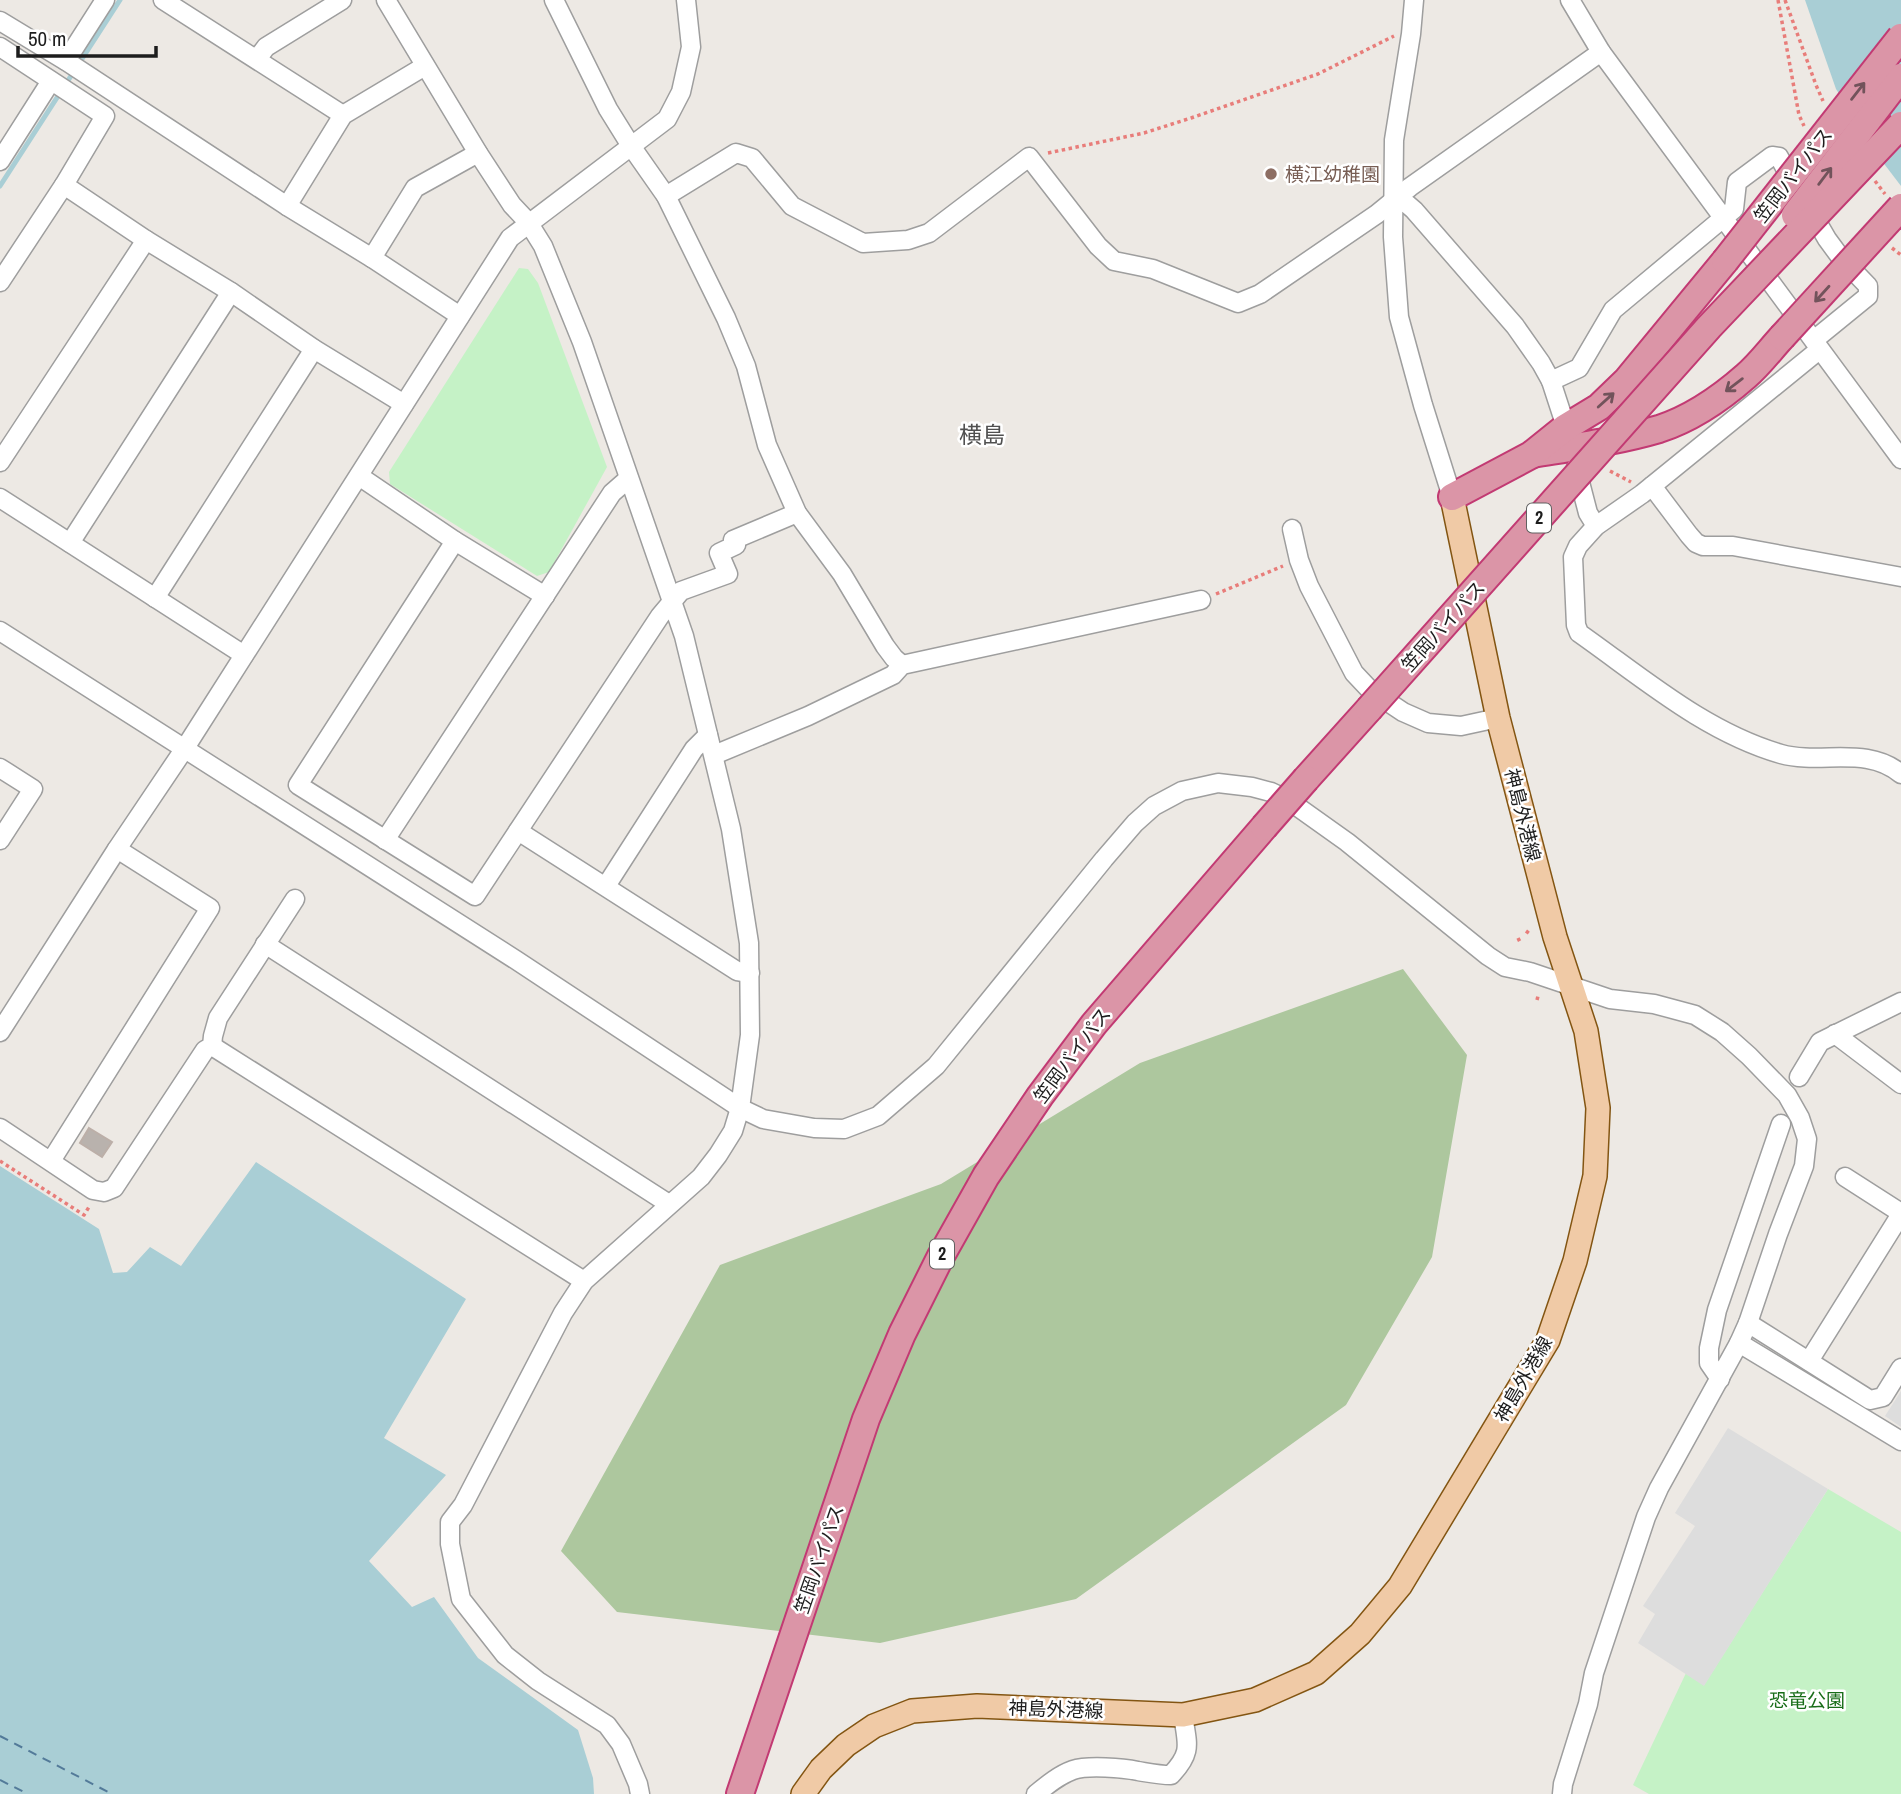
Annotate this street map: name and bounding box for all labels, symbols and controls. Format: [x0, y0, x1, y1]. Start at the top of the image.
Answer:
scale bar [18, 14, 156, 58]
text: 50 m [28, 24, 66, 53]
one-way arrow [1851, 83, 1866, 101]
street label: 笠岡バイパス [1748, 122, 1838, 228]
place label: 横江幼稚園 [1285, 161, 1380, 187]
marker: 横江幼稚園 [1263, 166, 1279, 182]
one-way arrow [1818, 167, 1833, 186]
one-way arrow [1814, 284, 1830, 302]
one-way arrow [1725, 378, 1744, 393]
one-way arrow [1597, 391, 1614, 408]
district label: 横島 [959, 419, 1005, 450]
road number: 2 [1527, 504, 1551, 532]
street label: 笠岡バイパス [1395, 575, 1491, 677]
street label: 神島外港線 [1499, 766, 1547, 864]
street label: 笠岡バイパス [1027, 1002, 1117, 1108]
road number: 2 [930, 1240, 954, 1268]
street label: 神島外港線 [1488, 1331, 1558, 1427]
street label: 笠岡バイパス [788, 1501, 850, 1617]
park label: 恐竜公園 [1769, 1687, 1845, 1713]
street label: 神島外港線 [1008, 1694, 1104, 1724]

